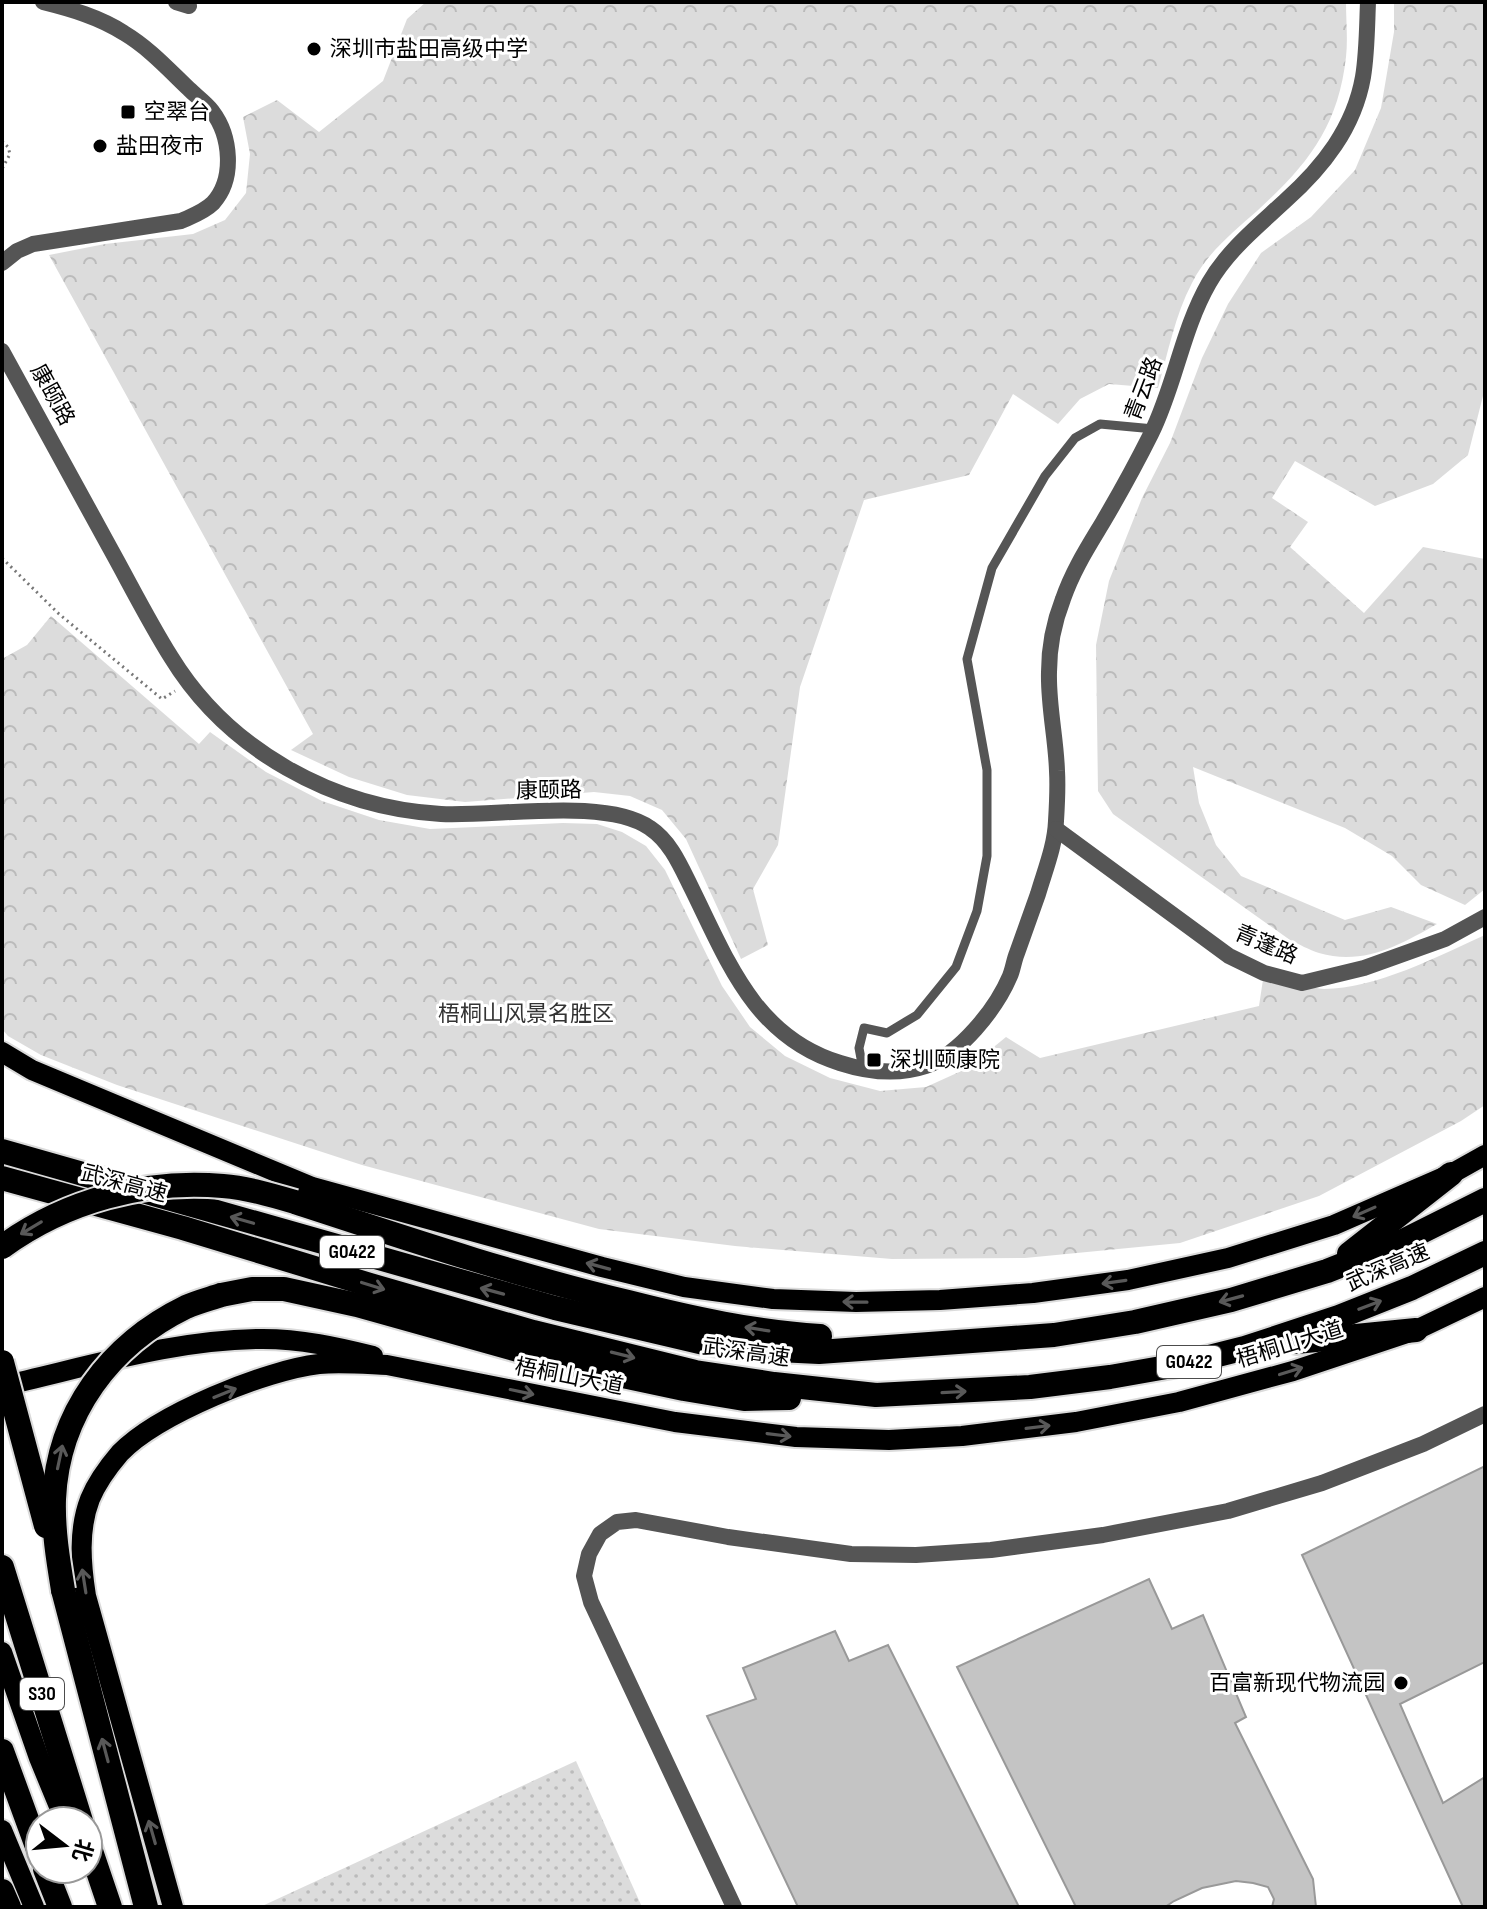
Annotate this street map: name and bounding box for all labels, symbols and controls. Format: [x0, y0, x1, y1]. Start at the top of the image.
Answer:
place label: 深圳市盐田高级中学 [330, 36, 528, 63]
marker: 深圳市盐田高级中学 [305, 40, 323, 58]
place label: 空翠台 [144, 99, 210, 126]
marker: 空翠台 [119, 103, 137, 121]
place label: 盐田夜市 [116, 133, 204, 160]
marker: 盐田夜市 [91, 137, 109, 155]
street label: 青云路 [1120, 353, 1168, 425]
street label: 康颐路 [24, 360, 80, 430]
street label: 康颐路 [516, 777, 582, 805]
street label: 青蓬路 [1230, 920, 1302, 970]
park label: 梧桐山风景名胜区 [438, 1001, 614, 1028]
place label: 深圳颐康院 [890, 1047, 1000, 1074]
marker: 深圳颐康院 [865, 1051, 883, 1069]
street label: 武深高速 [78, 1160, 170, 1208]
one-way arrow [1352, 1205, 1377, 1220]
one-way arrow [229, 1212, 255, 1227]
one-way arrow [20, 1220, 43, 1236]
road number: G0422 [320, 1236, 384, 1268]
street label: 武深高速 [1342, 1238, 1434, 1298]
one-way arrow [586, 1258, 612, 1273]
one-way arrow [1102, 1275, 1127, 1290]
one-way arrow [359, 1279, 385, 1294]
one-way arrow [479, 1283, 505, 1298]
one-way arrow [1218, 1293, 1244, 1308]
one-way arrow [842, 1294, 869, 1310]
one-way arrow [1357, 1297, 1382, 1311]
street label: 梧桐山大道 [1233, 1316, 1347, 1374]
one-way arrow [744, 1320, 770, 1335]
street label: 武深高速 [701, 1334, 791, 1372]
road number: G0422 [1157, 1346, 1221, 1378]
one-way arrow [610, 1348, 636, 1363]
street label: 梧桐山大道 [512, 1353, 626, 1401]
one-way arrow [1278, 1363, 1304, 1378]
one-way arrow [940, 1384, 967, 1399]
one-way arrow [212, 1385, 237, 1399]
one-way arrow [509, 1385, 535, 1400]
one-way arrow [1025, 1419, 1050, 1434]
one-way arrow [766, 1428, 791, 1443]
one-way arrow [53, 1445, 68, 1470]
one-way arrow [76, 1569, 91, 1594]
place label: 百富新现代物流园 [1209, 1670, 1385, 1697]
marker: 百富新现代物流园 [1392, 1674, 1410, 1692]
road number: S30 [20, 1678, 64, 1710]
one-way arrow [96, 1738, 111, 1764]
north arrow [24, 1805, 104, 1885]
one-way arrow [144, 1819, 159, 1845]
text: 北 [66, 1836, 98, 1864]

